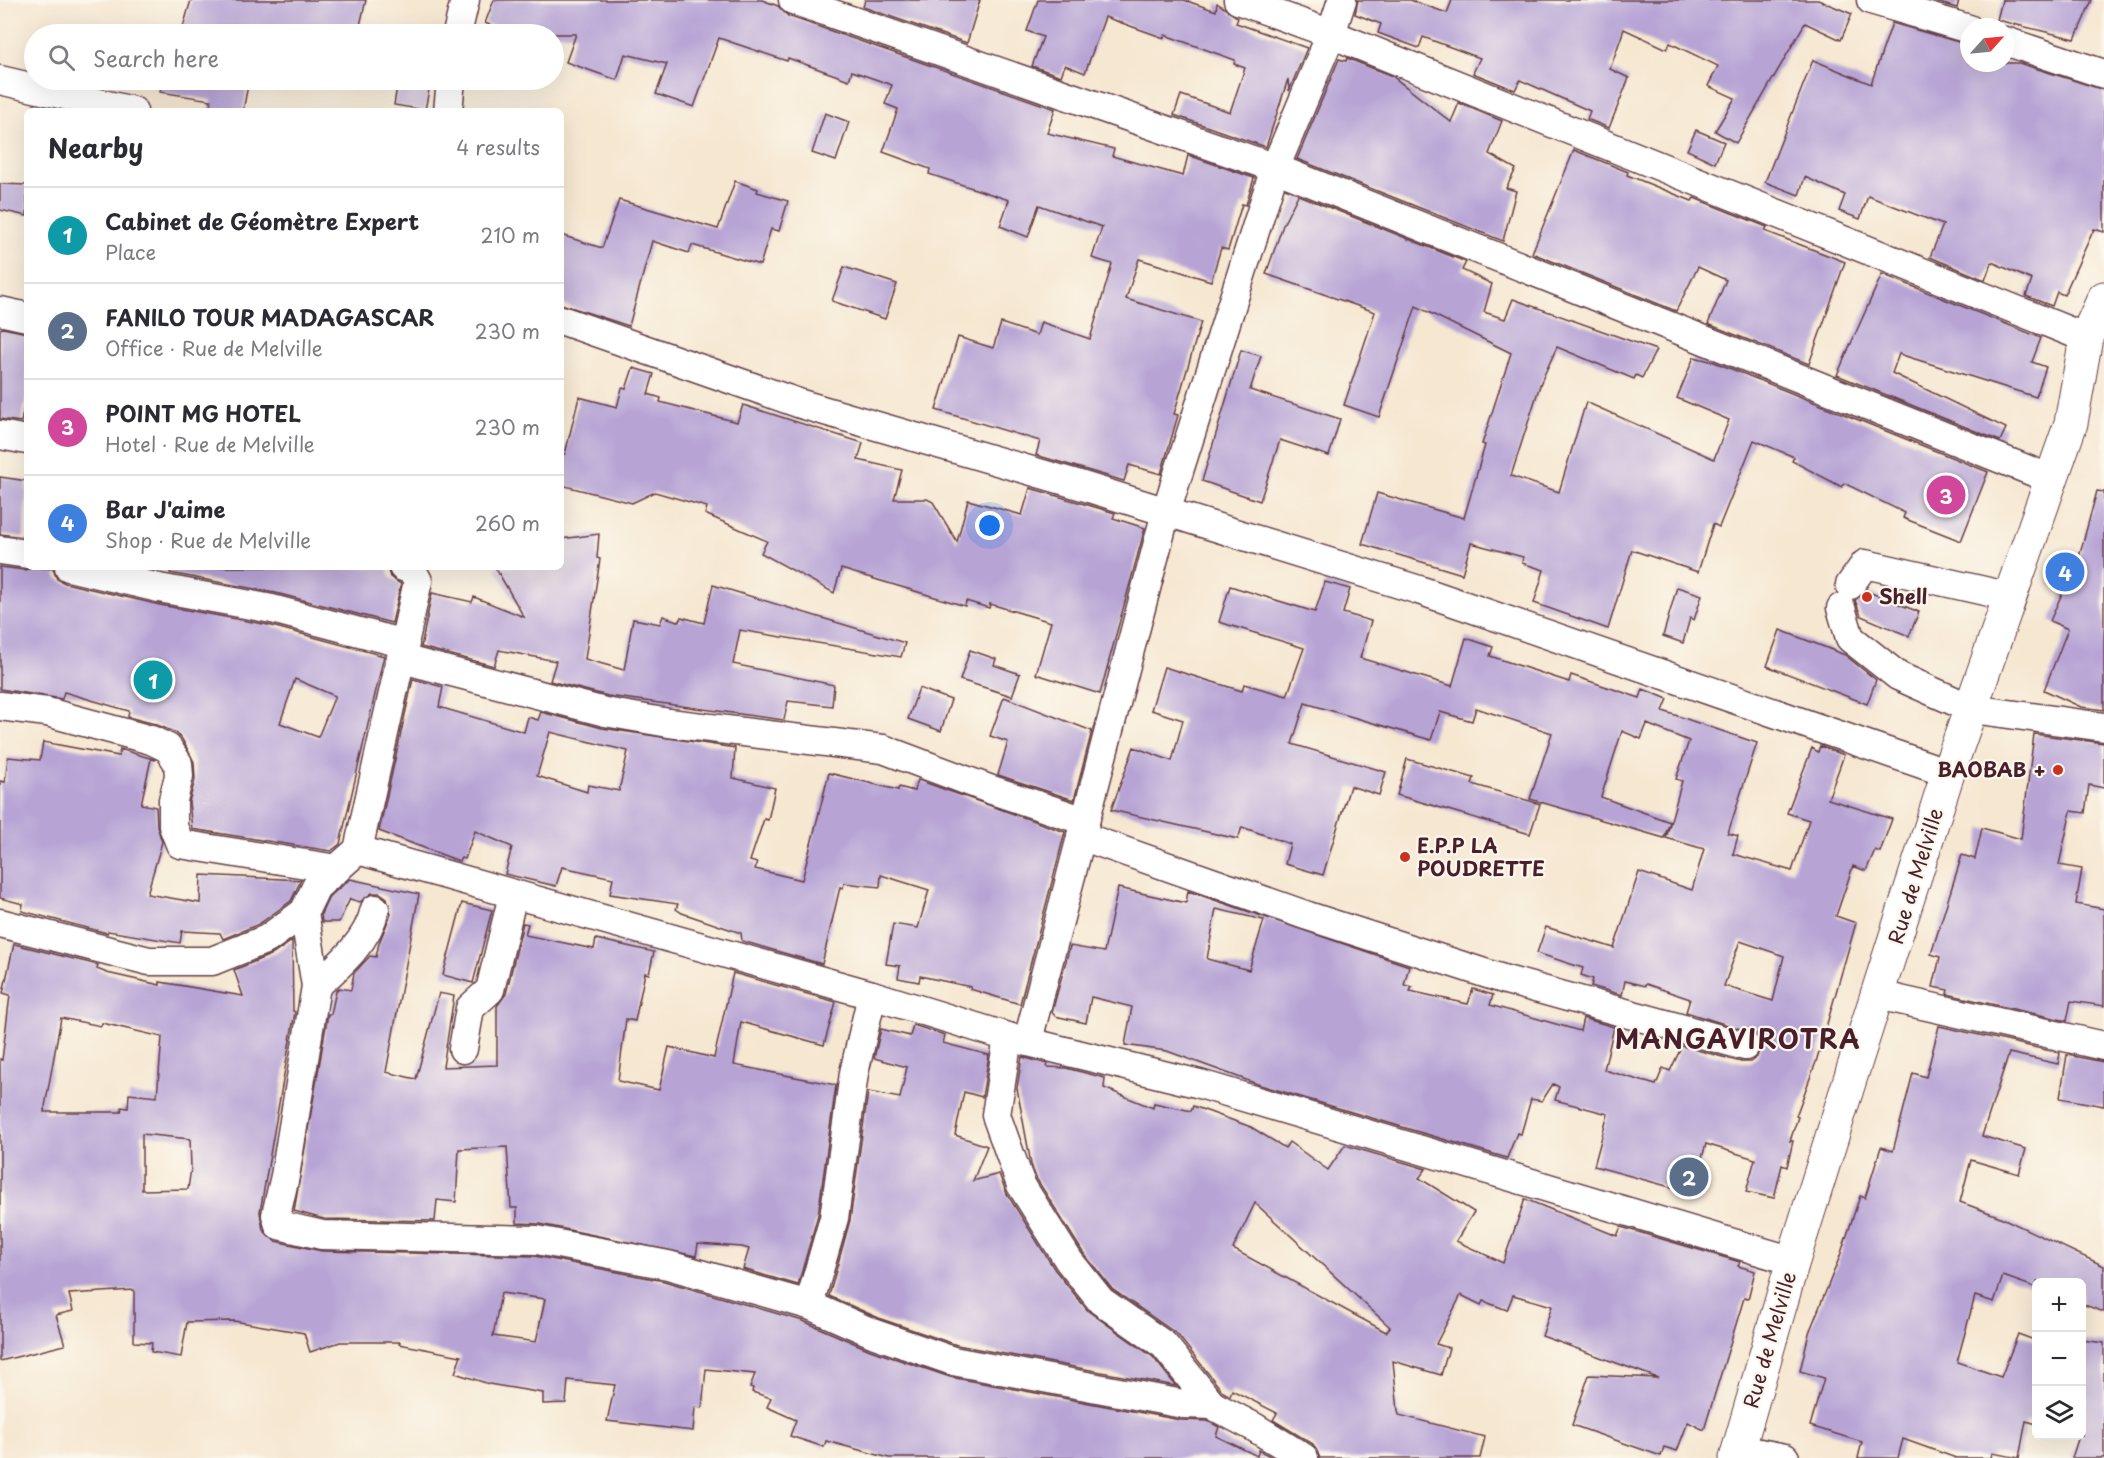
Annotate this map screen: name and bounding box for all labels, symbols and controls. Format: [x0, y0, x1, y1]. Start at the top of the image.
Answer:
north arrow [1960, 18, 2014, 72]
search box [24, 24, 564, 90]
icon: search [45, 41, 78, 74]
text: Search here [93, 41, 219, 74]
text: Nearby [48, 128, 143, 167]
text: 4 results [456, 132, 540, 162]
text: Cabinet de Géomètre Expert [105, 204, 419, 237]
text: 1 [63, 220, 72, 250]
text: 210 m [481, 220, 540, 250]
text: Place [105, 237, 156, 267]
text: FANILO TOUR MADAGASCAR [105, 300, 435, 333]
text: 2 [60, 316, 75, 346]
text: 230 m [475, 316, 540, 346]
text: Office · Rue de Melville [105, 333, 323, 363]
text: POINT MG HOTEL [105, 396, 301, 429]
text: 3 [61, 412, 74, 442]
text: 230 m [475, 412, 540, 442]
text: Hotel · Rue de Melville [105, 429, 315, 459]
pin: 3 [1926, 472, 1966, 518]
text: Bar J'aime [105, 492, 226, 525]
text: 4 [61, 508, 74, 538]
text: 260 m [475, 508, 540, 538]
your location [975, 511, 1004, 540]
text: Shop · Rue de Melville [105, 525, 311, 555]
pin: 4 [2046, 550, 2084, 594]
place label: Shell [1879, 581, 1927, 611]
marker: Shell [1860, 590, 1874, 604]
pin: 1 [134, 658, 172, 702]
place label: BAOBAB + [1937, 754, 2046, 784]
marker: BAOBAB + [2051, 763, 2065, 777]
street label: Rue de Melville [1880, 804, 1950, 947]
place label: E.P.P LA POUDRETTE [1417, 830, 1545, 883]
marker: E.P.P LA POUDRETTE [1398, 850, 1412, 864]
district label: MANGAVIROTRA [1615, 1019, 1861, 1058]
pin: 2 [1670, 1154, 1708, 1200]
street label: Rue de Melville [1735, 1268, 1803, 1412]
map controls [2032, 1278, 2086, 1440]
button: + [2032, 1278, 2086, 1332]
button: − [2032, 1332, 2086, 1386]
button: layers [2032, 1386, 2086, 1440]

